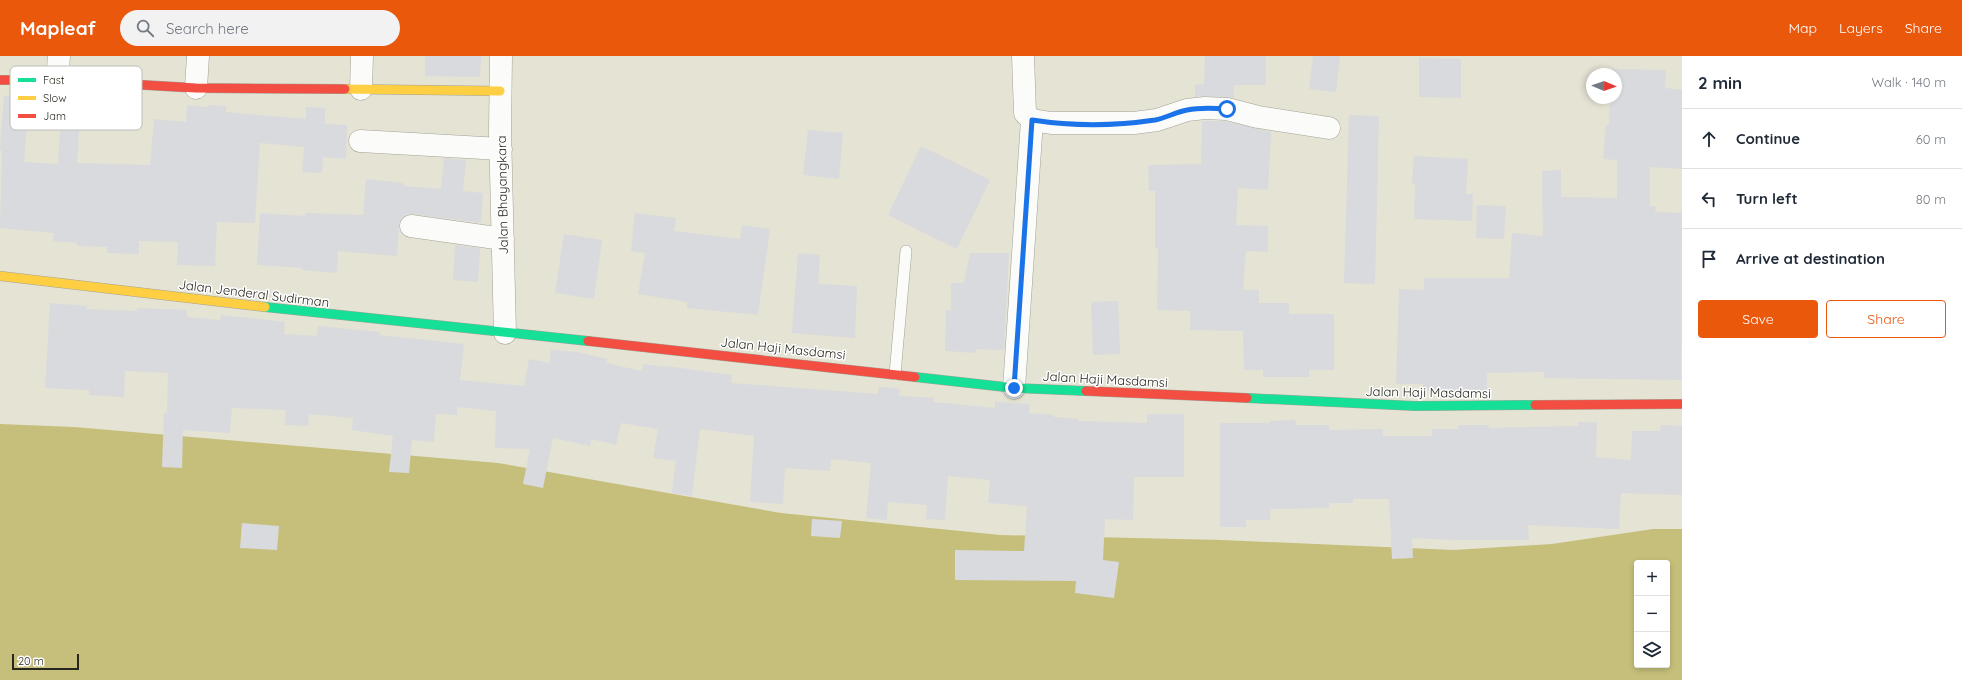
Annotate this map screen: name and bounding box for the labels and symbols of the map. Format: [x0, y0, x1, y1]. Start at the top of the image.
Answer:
legend [10, 66, 142, 130]
north arrow [1586, 68, 1622, 104]
text: Fast [43, 73, 65, 87]
text: Slow [43, 91, 67, 105]
route start [1218, 100, 1236, 118]
text: Jam [43, 109, 66, 123]
street label: Jalan Bhayangkara [493, 135, 511, 255]
street label: Jalan Jenderal Sudirman [178, 276, 330, 310]
street label: Jalan Haji Masdamsi [720, 333, 846, 363]
street label: Jalan Haji Masdamsi [1042, 368, 1168, 390]
route end [1005, 379, 1023, 397]
street label: Jalan Haji Masdamsi [1365, 383, 1491, 401]
scale bar [12, 652, 79, 671]

